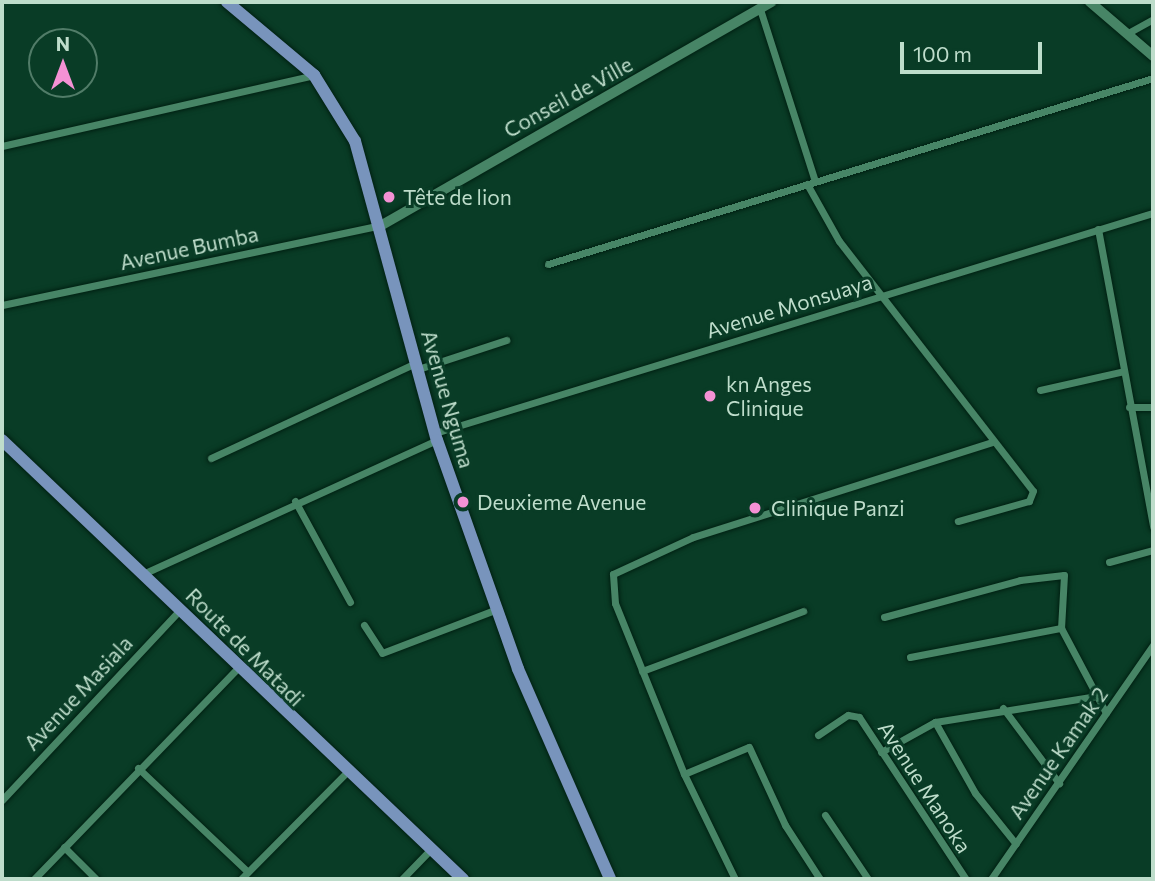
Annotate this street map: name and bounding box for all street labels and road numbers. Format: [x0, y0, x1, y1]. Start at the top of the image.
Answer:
street label: Conseil de Ville [499, 51, 637, 143]
street label: Avenue Bumba [117, 221, 261, 275]
street label: Avenue Monsuaya [703, 269, 875, 343]
street label: Avenue Nguma [416, 327, 480, 471]
street label: Route de Matadi [181, 583, 309, 711]
street label: Avenue Masiala [19, 631, 137, 755]
street label: Avenue Kamak 2 [1003, 682, 1113, 824]
street label: Avenue Manoka [873, 716, 977, 858]

